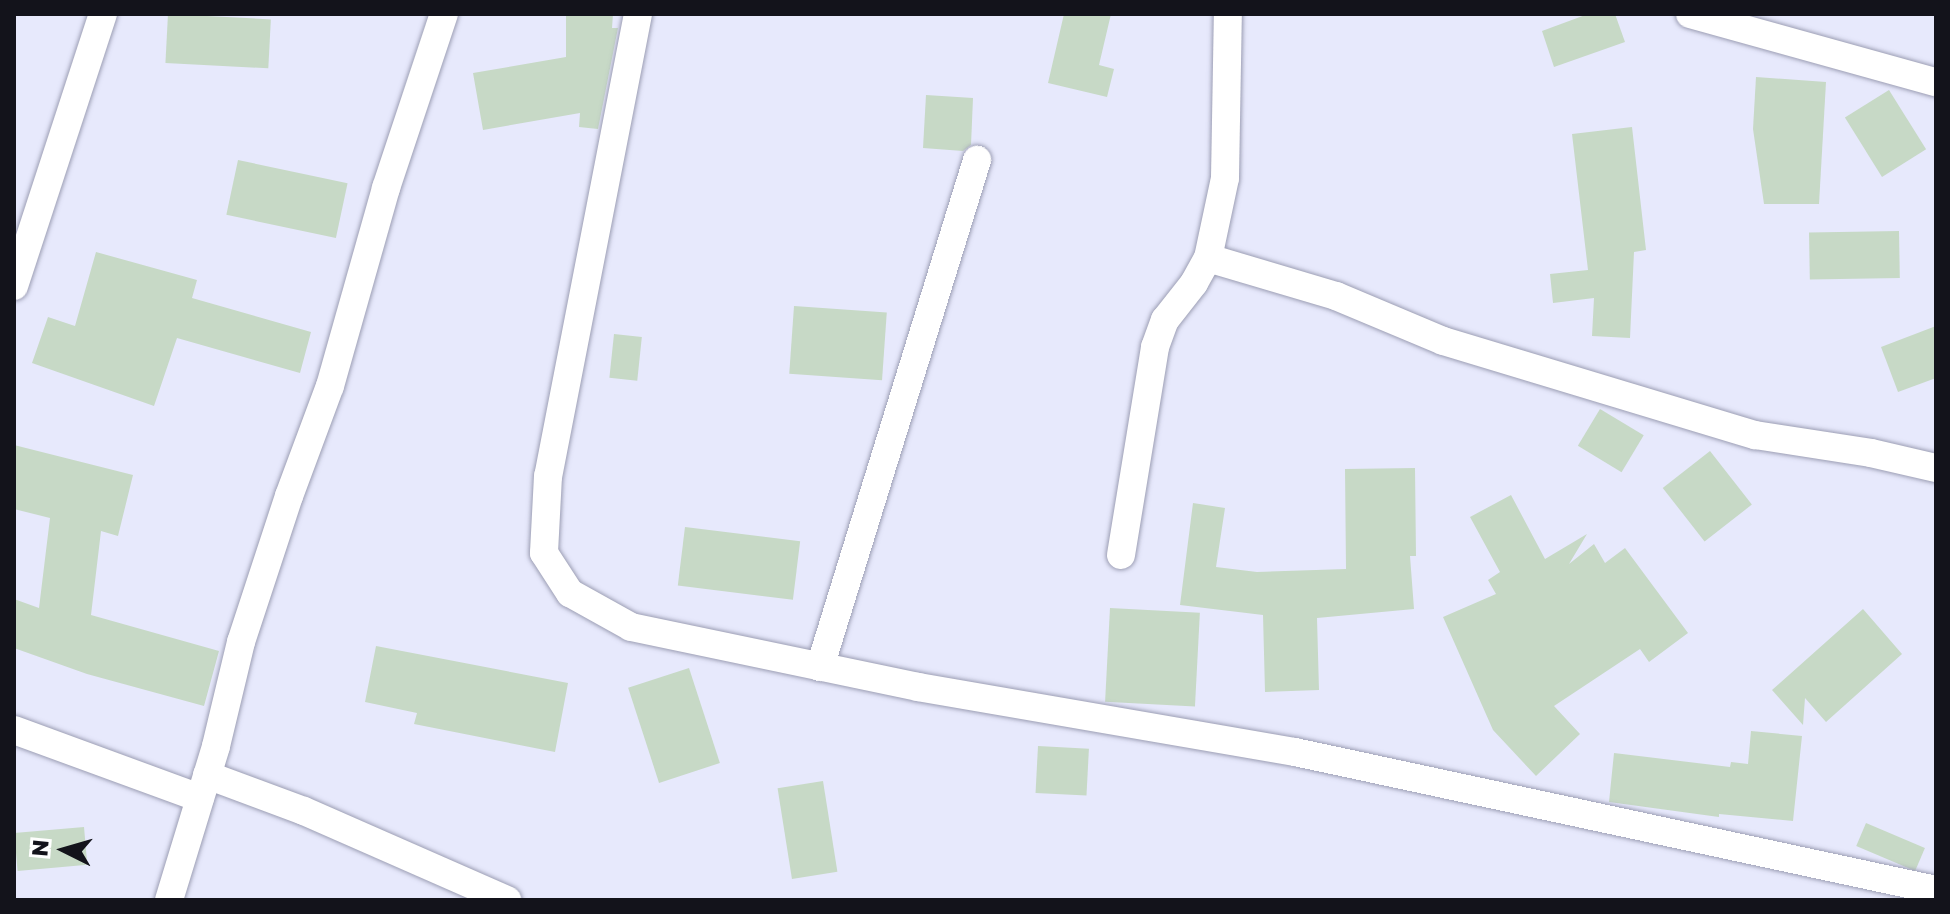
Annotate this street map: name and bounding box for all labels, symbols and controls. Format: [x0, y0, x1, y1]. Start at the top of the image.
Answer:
north arrow [24, 810, 104, 890]
text: N [25, 838, 54, 857]

